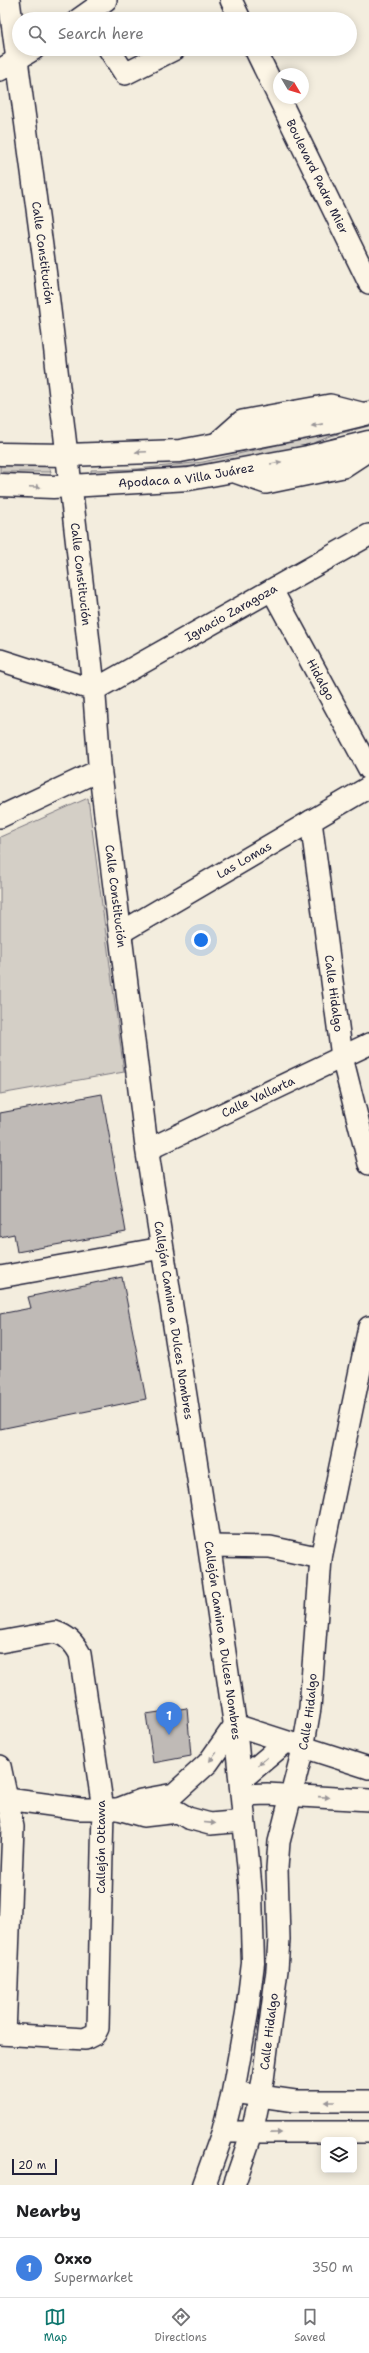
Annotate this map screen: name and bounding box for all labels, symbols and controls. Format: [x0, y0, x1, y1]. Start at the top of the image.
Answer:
search box [12, 12, 357, 56]
icon: search [26, 23, 48, 45]
text: Search here [58, 24, 144, 44]
north arrow [273, 68, 309, 104]
street label: Boulevard Padre Mier [282, 117, 352, 237]
street label: Calle Constitución [28, 200, 57, 305]
one-way arrow [311, 422, 324, 428]
one-way arrow [134, 449, 147, 455]
street label: Apodaca a Villa Juárez [118, 459, 256, 491]
one-way arrow [270, 460, 282, 466]
one-way arrow [29, 483, 41, 490]
street label: Calle Constitución [67, 522, 95, 627]
street label: Ignacio Zaragoza [182, 580, 281, 645]
street label: Hidalgo [303, 656, 338, 703]
street label: Las Lomas [214, 838, 275, 883]
street label: Calle Constitución [101, 844, 130, 949]
your location [191, 930, 211, 950]
street label: Calle Hidalgo [321, 954, 347, 1033]
street label: Calle Vallarta [219, 1072, 298, 1121]
street label: Callejón Camino a Dulces Nombres [150, 1220, 197, 1421]
street label: Callejón Camino a Dulces Nombres [200, 1540, 244, 1741]
street label: Calle Hidalgo [295, 1673, 321, 1751]
pin: 1 [156, 1702, 182, 1735]
one-way arrow [208, 1752, 217, 1763]
one-way arrow [258, 1756, 269, 1765]
one-way arrow [318, 1794, 331, 1800]
street label: Callejón Ottawa [93, 1800, 109, 1894]
one-way arrow [204, 1820, 216, 1826]
street label: Calle Hidalgo [256, 1992, 282, 2071]
one-way arrow [323, 2099, 336, 2105]
one-way arrow [270, 2130, 283, 2136]
map controls [321, 2137, 357, 2173]
button: layers [321, 2137, 357, 2173]
scale bar [12, 2157, 57, 2176]
text: 20 m [18, 2158, 46, 2173]
text: Nearby [16, 2200, 81, 2222]
text: Oxxo [54, 2249, 92, 2269]
text: 1 [26, 2259, 32, 2276]
text: 350 m [312, 2259, 353, 2276]
text: Supermarket [54, 2269, 133, 2286]
tab: Map [44, 2306, 67, 2345]
tab: Directions [154, 2306, 207, 2345]
tab: Saved [294, 2306, 325, 2345]

